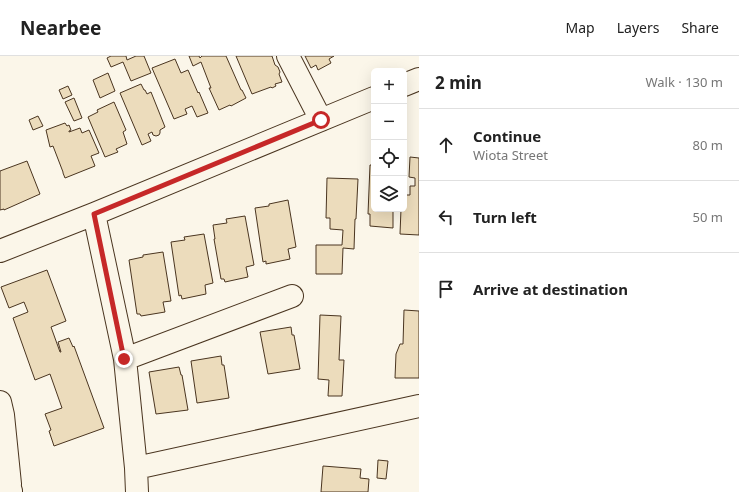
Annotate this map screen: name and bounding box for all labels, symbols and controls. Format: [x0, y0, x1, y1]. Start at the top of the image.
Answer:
text: Nearbee [20, 15, 101, 41]
text: Map [566, 18, 595, 37]
text: Layers [617, 18, 659, 37]
text: Share [681, 18, 719, 37]
map controls [371, 68, 407, 212]
button: + [371, 68, 407, 104]
text: 2 min [435, 71, 482, 94]
text: Walk · 130 m [645, 73, 723, 91]
button: − [371, 104, 407, 140]
route start [312, 111, 330, 129]
text: Continue [473, 126, 541, 146]
icon: ahead [435, 134, 457, 156]
text: 80 m [693, 136, 723, 154]
button: locate [371, 140, 407, 176]
text: Wiota Street [473, 146, 548, 164]
button: layers [371, 176, 407, 212]
icon: left [435, 206, 457, 228]
text: Turn left [473, 207, 537, 227]
text: 50 m [693, 208, 723, 226]
icon: arrive [435, 278, 457, 300]
text: Arrive at destination [473, 279, 628, 299]
route end [115, 350, 133, 368]

